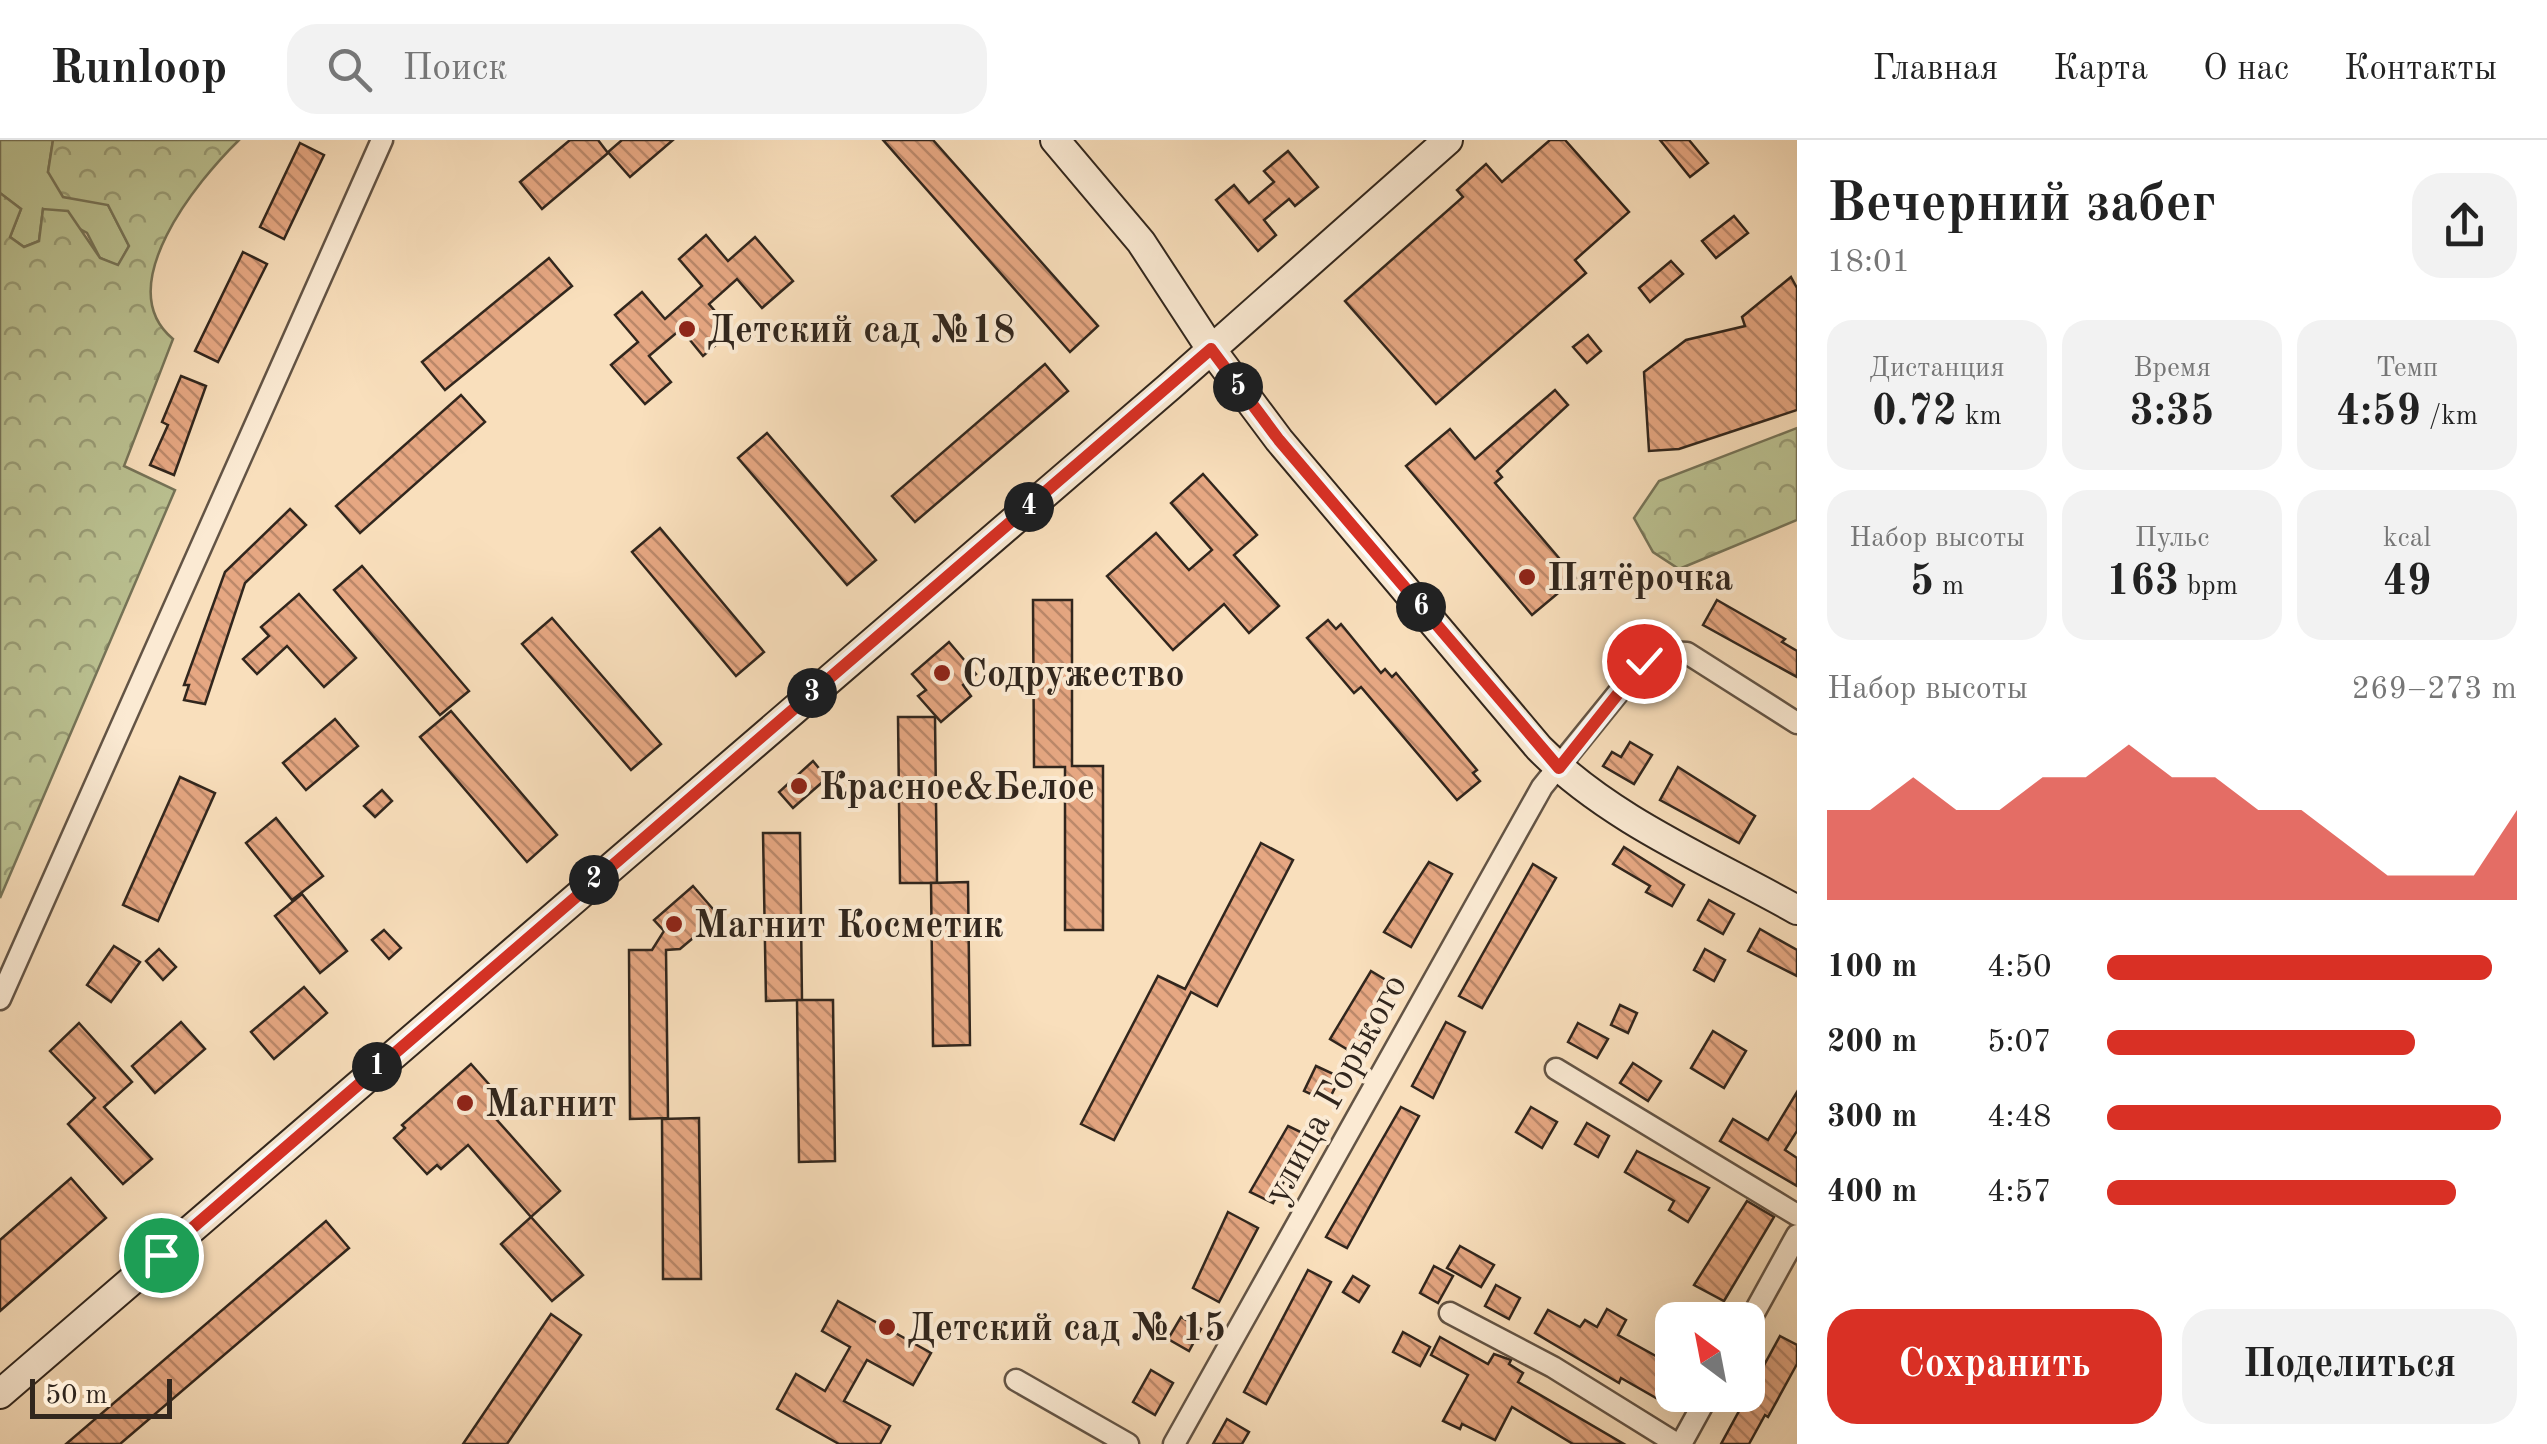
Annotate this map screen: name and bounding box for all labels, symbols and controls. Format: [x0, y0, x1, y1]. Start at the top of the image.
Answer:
search box [287, 24, 987, 114]
icon: search [322, 42, 377, 97]
text: Runloop [50, 45, 227, 93]
text: Поиск [402, 50, 507, 88]
text: Главная [1872, 52, 1998, 87]
text: Карта [2053, 52, 2148, 87]
text: О нас [2203, 52, 2289, 87]
text: Контакты [2344, 52, 2497, 87]
button: share [2412, 173, 2517, 278]
text: Вечерний забег [1827, 178, 2216, 233]
text: 18:01 [1827, 247, 1910, 279]
place label: Детский сад №18 [707, 313, 1015, 351]
marker: Детский сад №18 [676, 318, 698, 340]
text: Дистанция [1869, 355, 2005, 383]
text: Время [2133, 355, 2211, 383]
text: Темп [2376, 355, 2438, 383]
pin: 5 [1213, 362, 1263, 412]
text: 5 [1230, 373, 1246, 401]
text: 0.72 [1872, 392, 1957, 434]
text: 3:35 [2130, 392, 2214, 434]
text: 4:59 [2336, 392, 2421, 434]
text: km [1957, 403, 2002, 431]
text: /km [2421, 403, 2478, 431]
pin: 4 [1004, 482, 1054, 532]
text: 4 [1021, 493, 1037, 521]
text: Набор высоты [1849, 525, 2025, 553]
text: Пульс [2135, 525, 2209, 553]
text: kcal [2383, 525, 2431, 553]
place label: Пятёрочка [1547, 561, 1733, 599]
text: 5 [1910, 562, 1934, 604]
text: 163 [2106, 562, 2179, 604]
text: 49 [2383, 562, 2431, 604]
marker: Пятёрочка [1516, 566, 1538, 588]
text: m [1934, 573, 1964, 601]
text: bpm [2179, 573, 2238, 601]
pin: 6 [1396, 582, 1446, 632]
text: 6 [1413, 593, 1429, 621]
pin [1602, 619, 1687, 704]
icon: check [1617, 634, 1672, 689]
place label: Содружество [962, 657, 1185, 695]
marker: Содружество [931, 662, 953, 684]
pin: 3 [787, 668, 837, 718]
text: Набор высоты [1827, 674, 2028, 706]
text: 269–273 m [2351, 674, 2517, 706]
text: 3 [804, 679, 820, 707]
place label: Красное&Белое [819, 770, 1095, 808]
marker: Красное&Белое [788, 775, 810, 797]
pin: 2 [569, 855, 619, 905]
text: 2 [586, 866, 602, 894]
place label: Магнит Косметик [694, 908, 1004, 946]
marker: Магнит Косметик [663, 913, 685, 935]
text: 100 m [1827, 952, 1917, 984]
text: 4:50 [1987, 952, 2052, 984]
street label: улица Горького [1258, 969, 1415, 1210]
text: 200 m [1827, 1027, 1917, 1059]
text: 5:07 [1987, 1027, 2052, 1059]
pin: 1 [352, 1042, 402, 1092]
text: 1 [369, 1053, 385, 1081]
place label: Магнит [485, 1087, 617, 1125]
marker: Магнит [454, 1092, 476, 1114]
text: 300 m [1827, 1102, 1917, 1134]
text: 4:48 [1987, 1102, 2052, 1134]
text: 400 m [1827, 1177, 1917, 1209]
text: 4:57 [1987, 1177, 2052, 1209]
pin [119, 1213, 204, 1298]
icon: arrive [134, 1228, 189, 1283]
north arrow [1655, 1302, 1765, 1412]
map controls [1655, 1302, 1765, 1412]
button: Сохранить [1827, 1309, 2162, 1424]
button: Поделиться [2182, 1309, 2517, 1424]
place label: Детский сад № 15 [907, 1311, 1226, 1349]
marker: Детский сад № 15 [876, 1316, 898, 1338]
scale bar [30, 1374, 172, 1418]
text: 50 m [45, 1382, 108, 1410]

